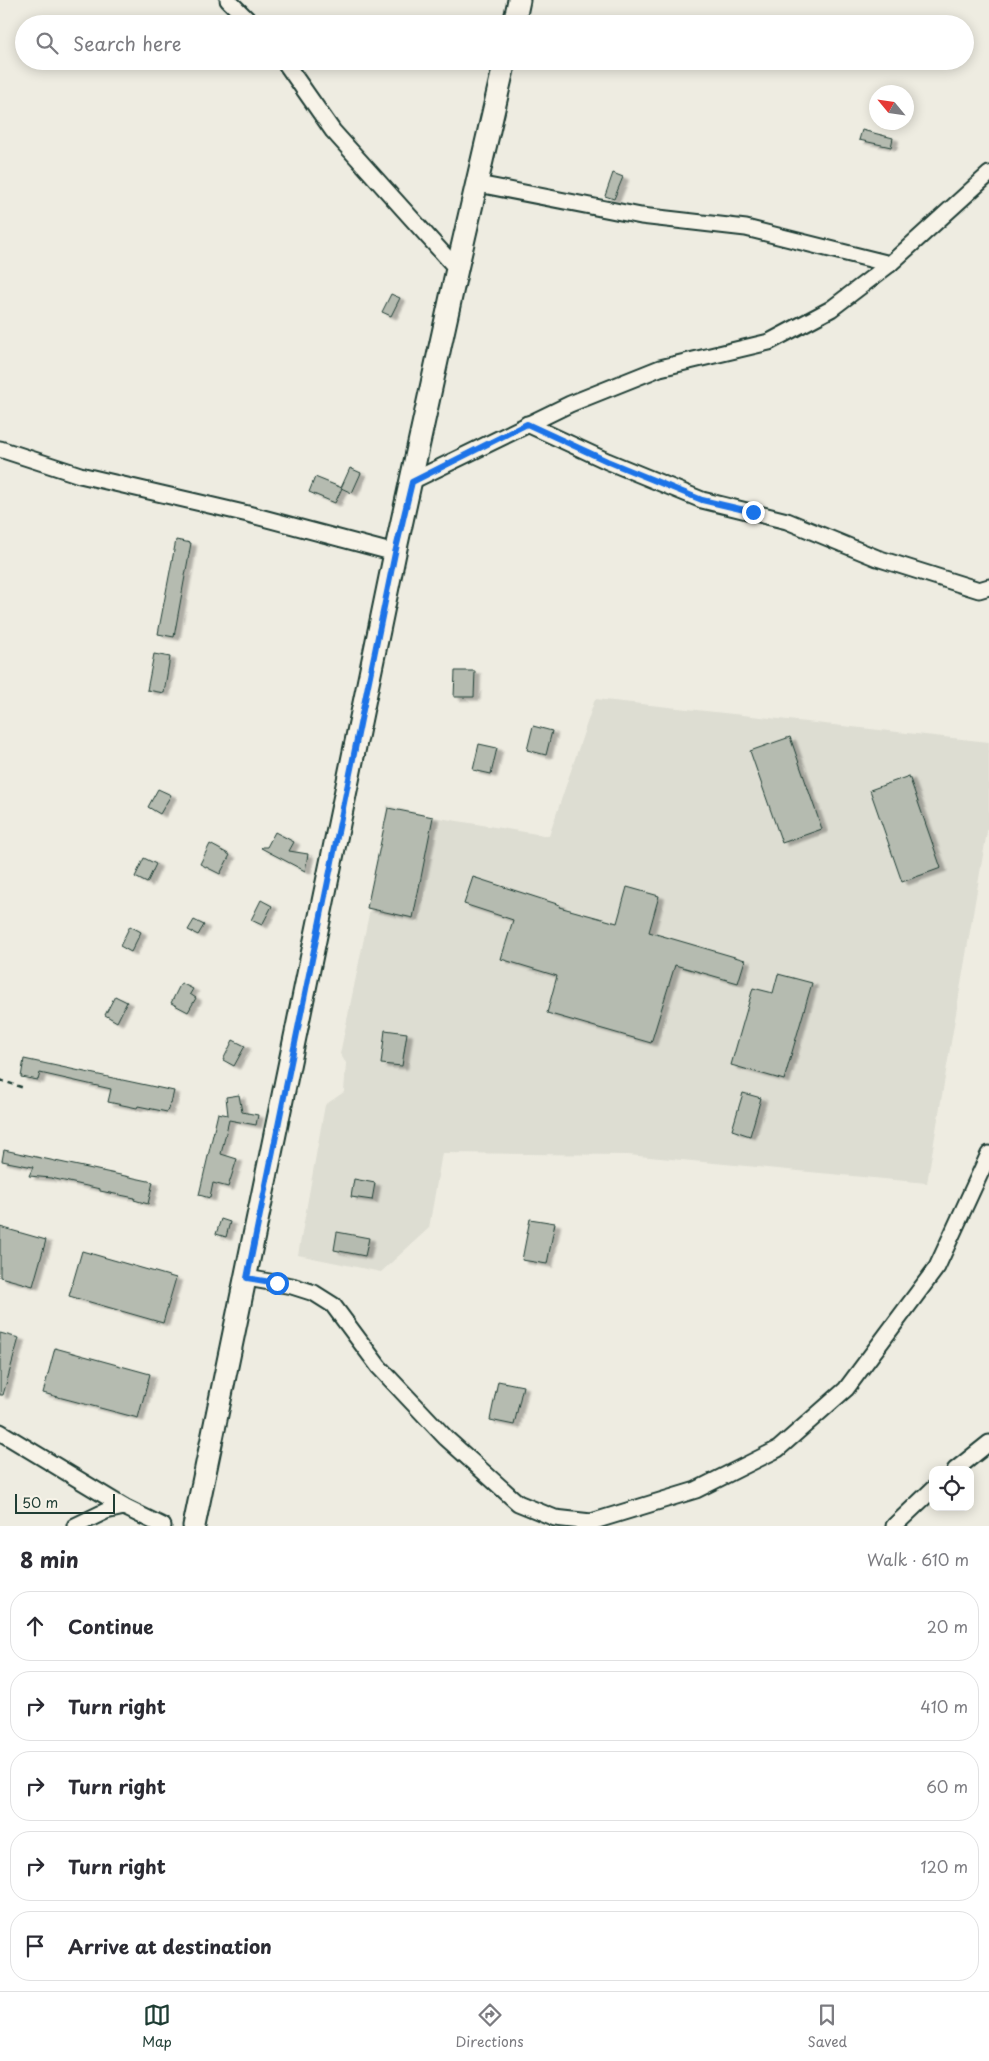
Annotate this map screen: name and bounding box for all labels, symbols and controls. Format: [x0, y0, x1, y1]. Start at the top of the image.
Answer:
search box [15, 15, 974, 70]
icon: search [33, 29, 61, 57]
text: Search here [73, 29, 182, 57]
north arrow [869, 85, 914, 130]
route end [742, 501, 765, 524]
route start [266, 1272, 289, 1295]
map controls [929, 1466, 974, 1511]
button: locate [929, 1466, 974, 1511]
scale bar [15, 1491, 115, 1514]
text: 50 m [22, 1492, 58, 1513]
text: 8 min [20, 1543, 79, 1575]
text: Walk · 610 m [867, 1547, 969, 1571]
icon: ahead [21, 1612, 49, 1640]
text: Continue [68, 1612, 154, 1640]
text: 20 m [927, 1614, 968, 1638]
icon: right [21, 1692, 49, 1720]
text: Turn right [68, 1692, 166, 1720]
text: 410 m [920, 1694, 968, 1718]
icon: right [21, 1772, 49, 1800]
text: Turn right [68, 1772, 166, 1800]
text: 60 m [926, 1774, 968, 1798]
icon: right [21, 1852, 49, 1880]
text: Turn right [68, 1852, 166, 1880]
text: 120 m [921, 1854, 968, 1878]
icon: arrive [21, 1932, 49, 1960]
text: Arrive at destination [68, 1932, 272, 1960]
tab: Map [142, 2001, 172, 2052]
tab: Directions [456, 2001, 524, 2052]
tab: Saved [807, 2001, 847, 2052]

